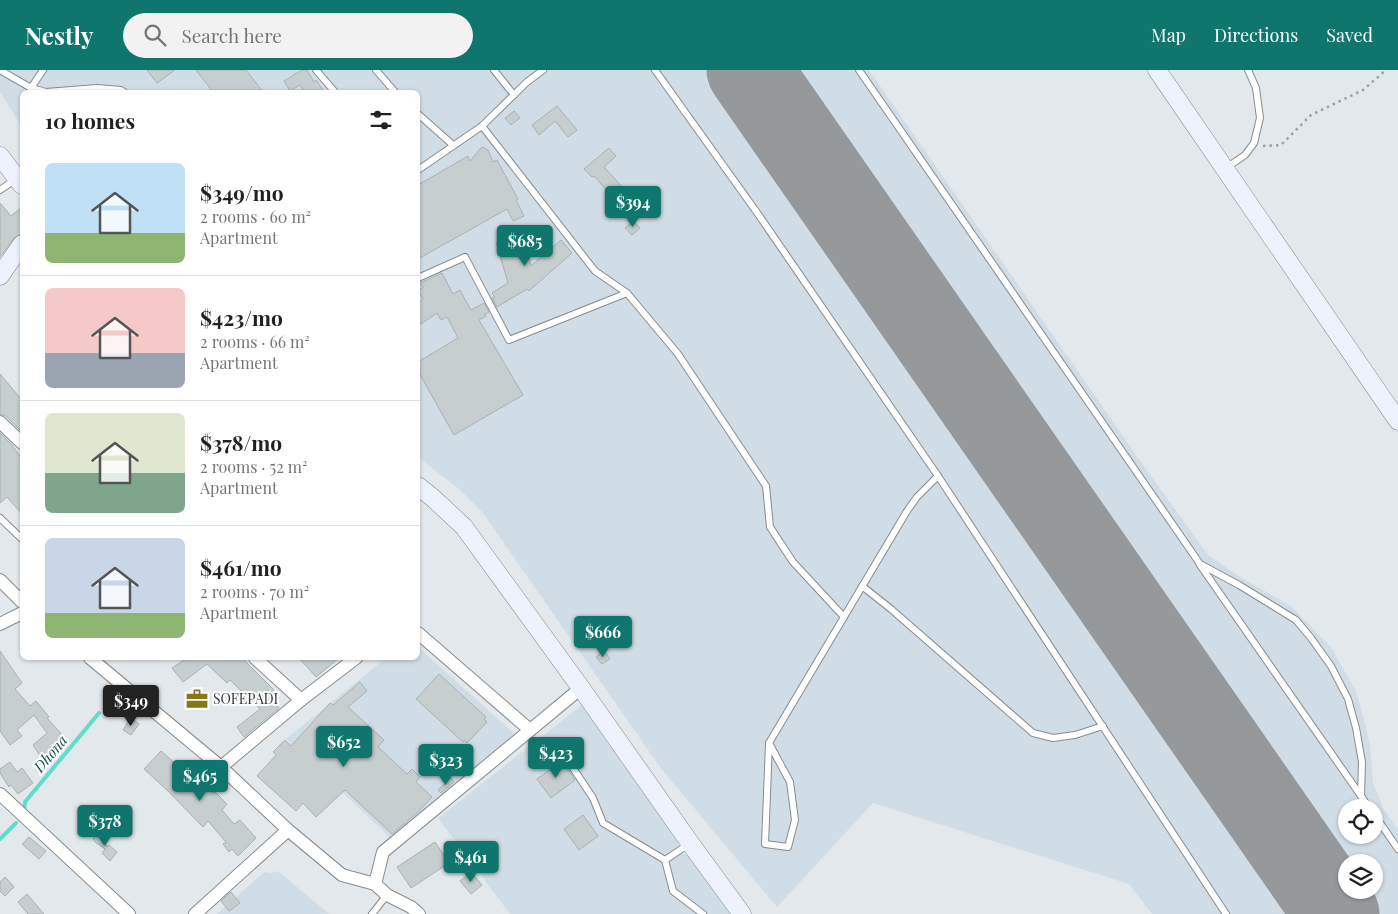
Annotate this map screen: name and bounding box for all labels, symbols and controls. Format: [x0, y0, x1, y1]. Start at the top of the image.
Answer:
search box [123, 13, 473, 58]
text: Nestly [25, 19, 93, 51]
icon: search [141, 21, 169, 49]
text: Search here [181, 22, 282, 48]
text: Map [1151, 23, 1186, 47]
text: Directions [1214, 23, 1298, 47]
text: Saved [1326, 23, 1373, 47]
text: 10 homes [45, 106, 135, 134]
icon: filters [367, 106, 395, 134]
text: $349/mo [200, 178, 284, 206]
icon: home [85, 183, 145, 243]
pin: $394 [603, 186, 663, 228]
text: $394 [616, 191, 650, 212]
text: 2 rooms · 60 m² [200, 206, 311, 227]
pin: $685 [495, 224, 555, 267]
text: Apartment [200, 227, 278, 248]
text: $685 [508, 230, 542, 251]
text: $423/mo [200, 303, 283, 331]
icon: home [85, 308, 145, 368]
text: 2 rooms · 66 m² [200, 331, 310, 352]
text: Apartment [200, 352, 278, 373]
text: $378/mo [200, 428, 282, 456]
icon: home [85, 433, 145, 493]
text: 2 rooms · 52 m² [200, 456, 307, 477]
text: Apartment [200, 477, 278, 498]
text: $461/mo [200, 553, 282, 581]
icon: home [85, 558, 145, 618]
text: 2 rooms · 70 m² [200, 581, 309, 602]
text: Apartment [200, 602, 278, 623]
pin: $666 [573, 616, 633, 658]
text: $666 [585, 621, 621, 642]
pin: $349 [101, 684, 161, 727]
office icon: SOFEPADI [184, 686, 210, 712]
place label: SOFEPADI [213, 689, 278, 708]
text: $349 [114, 690, 148, 711]
pin: $652 [314, 726, 374, 768]
water label: Dhona [28, 730, 72, 777]
text: $652 [327, 731, 361, 752]
pin: $423 [526, 736, 586, 779]
text: $423 [539, 742, 573, 763]
pin: $323 [416, 744, 476, 786]
text: $323 [429, 749, 463, 770]
pin: $465 [170, 760, 230, 802]
text: $465 [183, 765, 217, 786]
map controls [1338, 799, 1383, 899]
button: locate [1338, 799, 1383, 844]
pin: $378 [75, 804, 135, 847]
text: $378 [88, 810, 122, 831]
pin: $461 [441, 840, 501, 883]
text: $461 [455, 846, 487, 867]
button: layers [1338, 854, 1383, 899]

